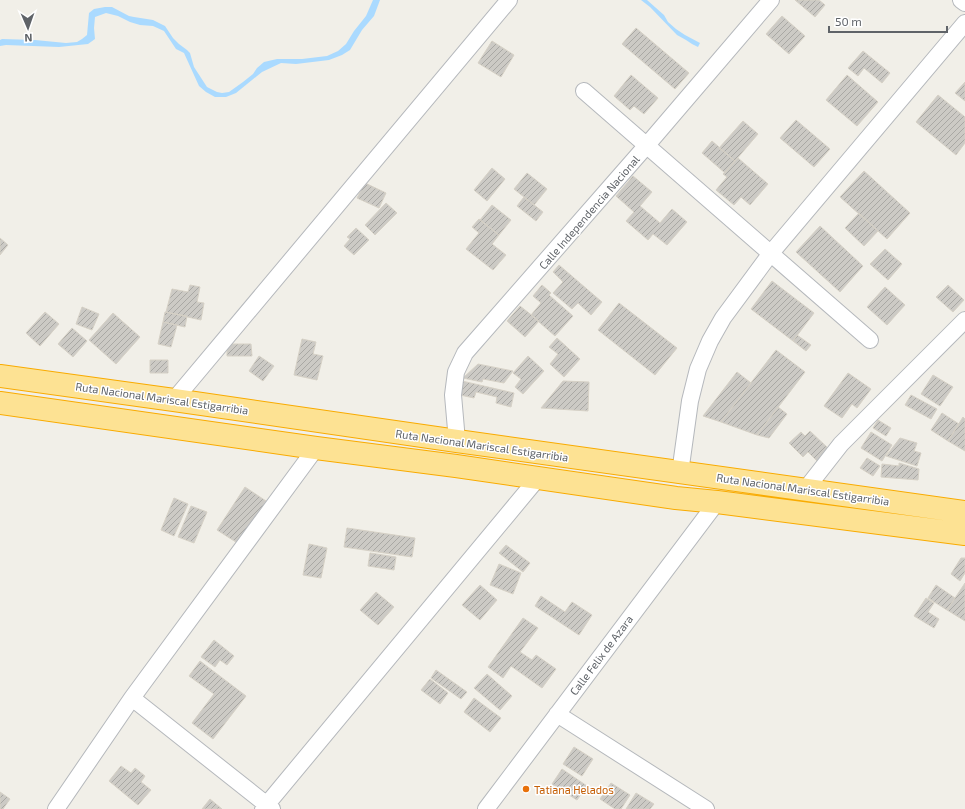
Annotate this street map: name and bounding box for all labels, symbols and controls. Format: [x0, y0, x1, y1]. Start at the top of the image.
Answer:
north arrow [8, 8, 48, 48]
scale bar [829, 8, 947, 34]
text: 50 m [835, 14, 862, 28]
text: N [24, 32, 33, 45]
street label: Calle Independencia Nacional [536, 152, 642, 272]
street label: Ruta Nacional Mariscal Estigarribia [75, 379, 249, 417]
street label: Ruta Nacional Mariscal Estigarribia [395, 426, 569, 464]
street label: Ruta Nacional Mariscal Estigarribia [716, 470, 890, 508]
street label: Calle Felix de Azara [567, 613, 635, 697]
place label: Tatiana Helados [534, 783, 614, 796]
marker: Tatiana Helados [521, 784, 531, 794]

